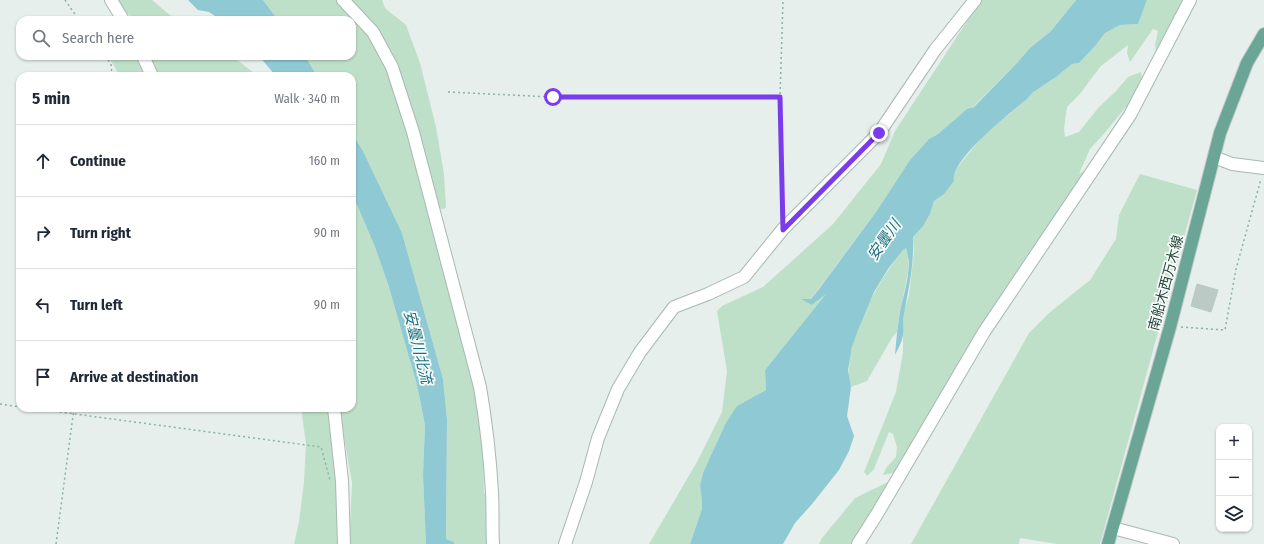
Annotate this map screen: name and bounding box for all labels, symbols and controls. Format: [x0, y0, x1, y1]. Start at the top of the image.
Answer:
search box [16, 16, 356, 60]
icon: search [30, 27, 52, 49]
text: Search here [62, 29, 134, 47]
text: 5 min [32, 88, 70, 109]
route start [544, 88, 562, 106]
text: Walk · 340 m [274, 91, 340, 106]
route end [870, 124, 888, 142]
icon: ahead [32, 150, 54, 172]
text: Continue [70, 152, 126, 170]
text: 160 m [309, 153, 340, 168]
water label: 安曇川 [864, 215, 905, 264]
icon: right [32, 222, 54, 244]
text: Turn right [70, 224, 131, 242]
text: 90 m [314, 225, 340, 240]
street label: 南船木西万木線 [1145, 233, 1187, 333]
icon: left [32, 294, 54, 316]
text: Turn left [70, 296, 123, 314]
text: 90 m [314, 297, 340, 312]
water label: 安曇川北流 [400, 308, 436, 387]
icon: arrive [32, 366, 54, 388]
text: Arrive at destination [70, 368, 198, 386]
map controls [1216, 424, 1252, 532]
button: + [1216, 424, 1252, 460]
button: − [1216, 460, 1252, 496]
button: layers [1216, 496, 1252, 532]

